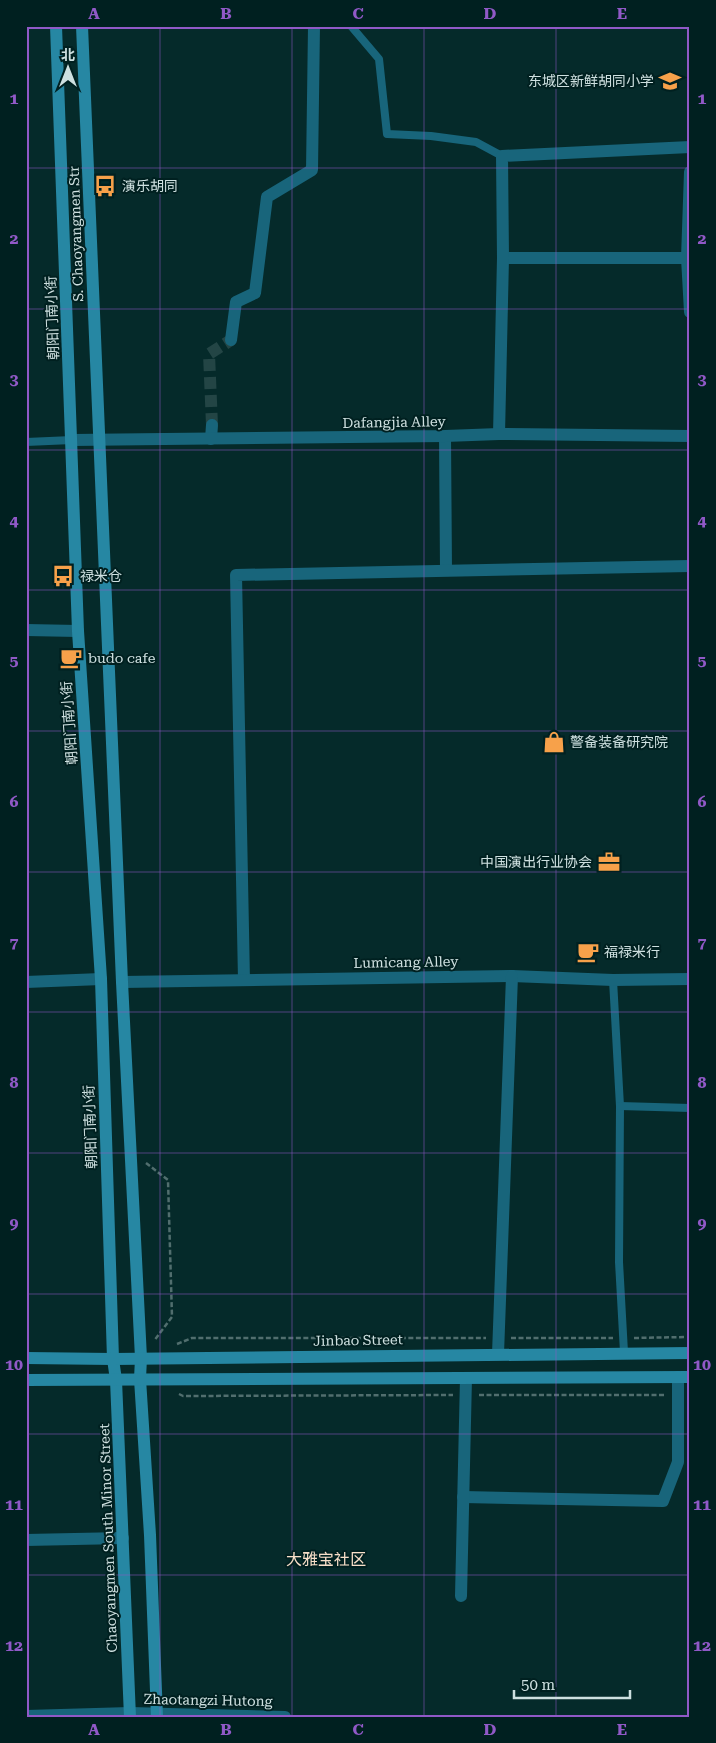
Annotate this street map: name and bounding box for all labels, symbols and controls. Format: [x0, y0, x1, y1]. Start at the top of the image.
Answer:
text: A [88, 4, 100, 23]
text: B [220, 4, 232, 23]
text: C [352, 4, 364, 23]
text: D [484, 4, 497, 23]
text: E [617, 4, 627, 23]
north arrow [42, 42, 92, 92]
text: 北 [61, 47, 75, 63]
school or university icon: 东城区新鲜胡同小学 [657, 68, 683, 94]
place label: 东城区新鲜胡同小学 [528, 73, 654, 89]
text: 1 [10, 89, 19, 108]
text: 1 [698, 89, 707, 108]
street label: S. Chaoyangmen Str [66, 166, 86, 302]
bus stop icon: 演乐胡同 [92, 173, 118, 199]
place label: 演乐胡同 [122, 178, 178, 194]
text: 2 [10, 229, 19, 248]
text: 2 [698, 229, 707, 248]
street label: 朝阳门南小街 [43, 276, 61, 360]
text: 3 [10, 370, 19, 389]
text: 3 [698, 370, 707, 389]
street label: Dafangjia Alley [342, 413, 447, 431]
text: 4 [10, 511, 19, 530]
text: 4 [698, 511, 707, 530]
bus stop icon: 禄米仓 [50, 563, 76, 589]
place label: 禄米仓 [80, 568, 122, 584]
cafe icon: budo cafe [58, 645, 84, 671]
place label: budo cafe [88, 650, 156, 666]
text: 5 [10, 651, 19, 670]
text: 5 [698, 651, 707, 670]
street label: 朝阳门南小街 [58, 681, 80, 765]
shop icon: 警备装备研究院 [541, 729, 567, 755]
place label: 警备装备研究院 [570, 734, 668, 750]
text: 6 [10, 792, 19, 811]
text: 6 [698, 792, 707, 811]
office icon: 中国演出行业协会 [596, 849, 622, 875]
place label: 中国演出行业协会 [480, 854, 592, 870]
text: 7 [10, 933, 19, 952]
text: 7 [698, 933, 707, 952]
cafe icon: 福禄米行 [575, 939, 601, 965]
place label: 福禄米行 [604, 944, 660, 960]
street label: Lumicang Alley [353, 953, 459, 971]
text: 8 [10, 1073, 19, 1092]
text: 8 [698, 1073, 707, 1092]
street label: 朝阳门南小街 [81, 1085, 99, 1169]
text: 9 [10, 1214, 19, 1233]
text: 9 [698, 1214, 707, 1233]
street label: Jinbao Street [313, 1331, 403, 1349]
text: 10 [5, 1355, 23, 1374]
text: 10 [693, 1355, 711, 1374]
street label: Chaoyangmen South Minor Street [96, 1423, 120, 1653]
text: 11 [5, 1495, 23, 1514]
text: 11 [693, 1495, 711, 1514]
district label: 大雅宝社区 [286, 1550, 366, 1569]
text: 12 [5, 1636, 23, 1655]
text: 12 [693, 1636, 711, 1655]
scale bar [514, 1668, 630, 1700]
text: 50 m [521, 1676, 556, 1694]
street label: Zhaotangzi Hutong [143, 1691, 273, 1709]
text: A [88, 1720, 100, 1739]
text: B [220, 1720, 232, 1739]
text: C [352, 1720, 364, 1739]
text: D [484, 1720, 497, 1739]
text: E [617, 1720, 627, 1739]

